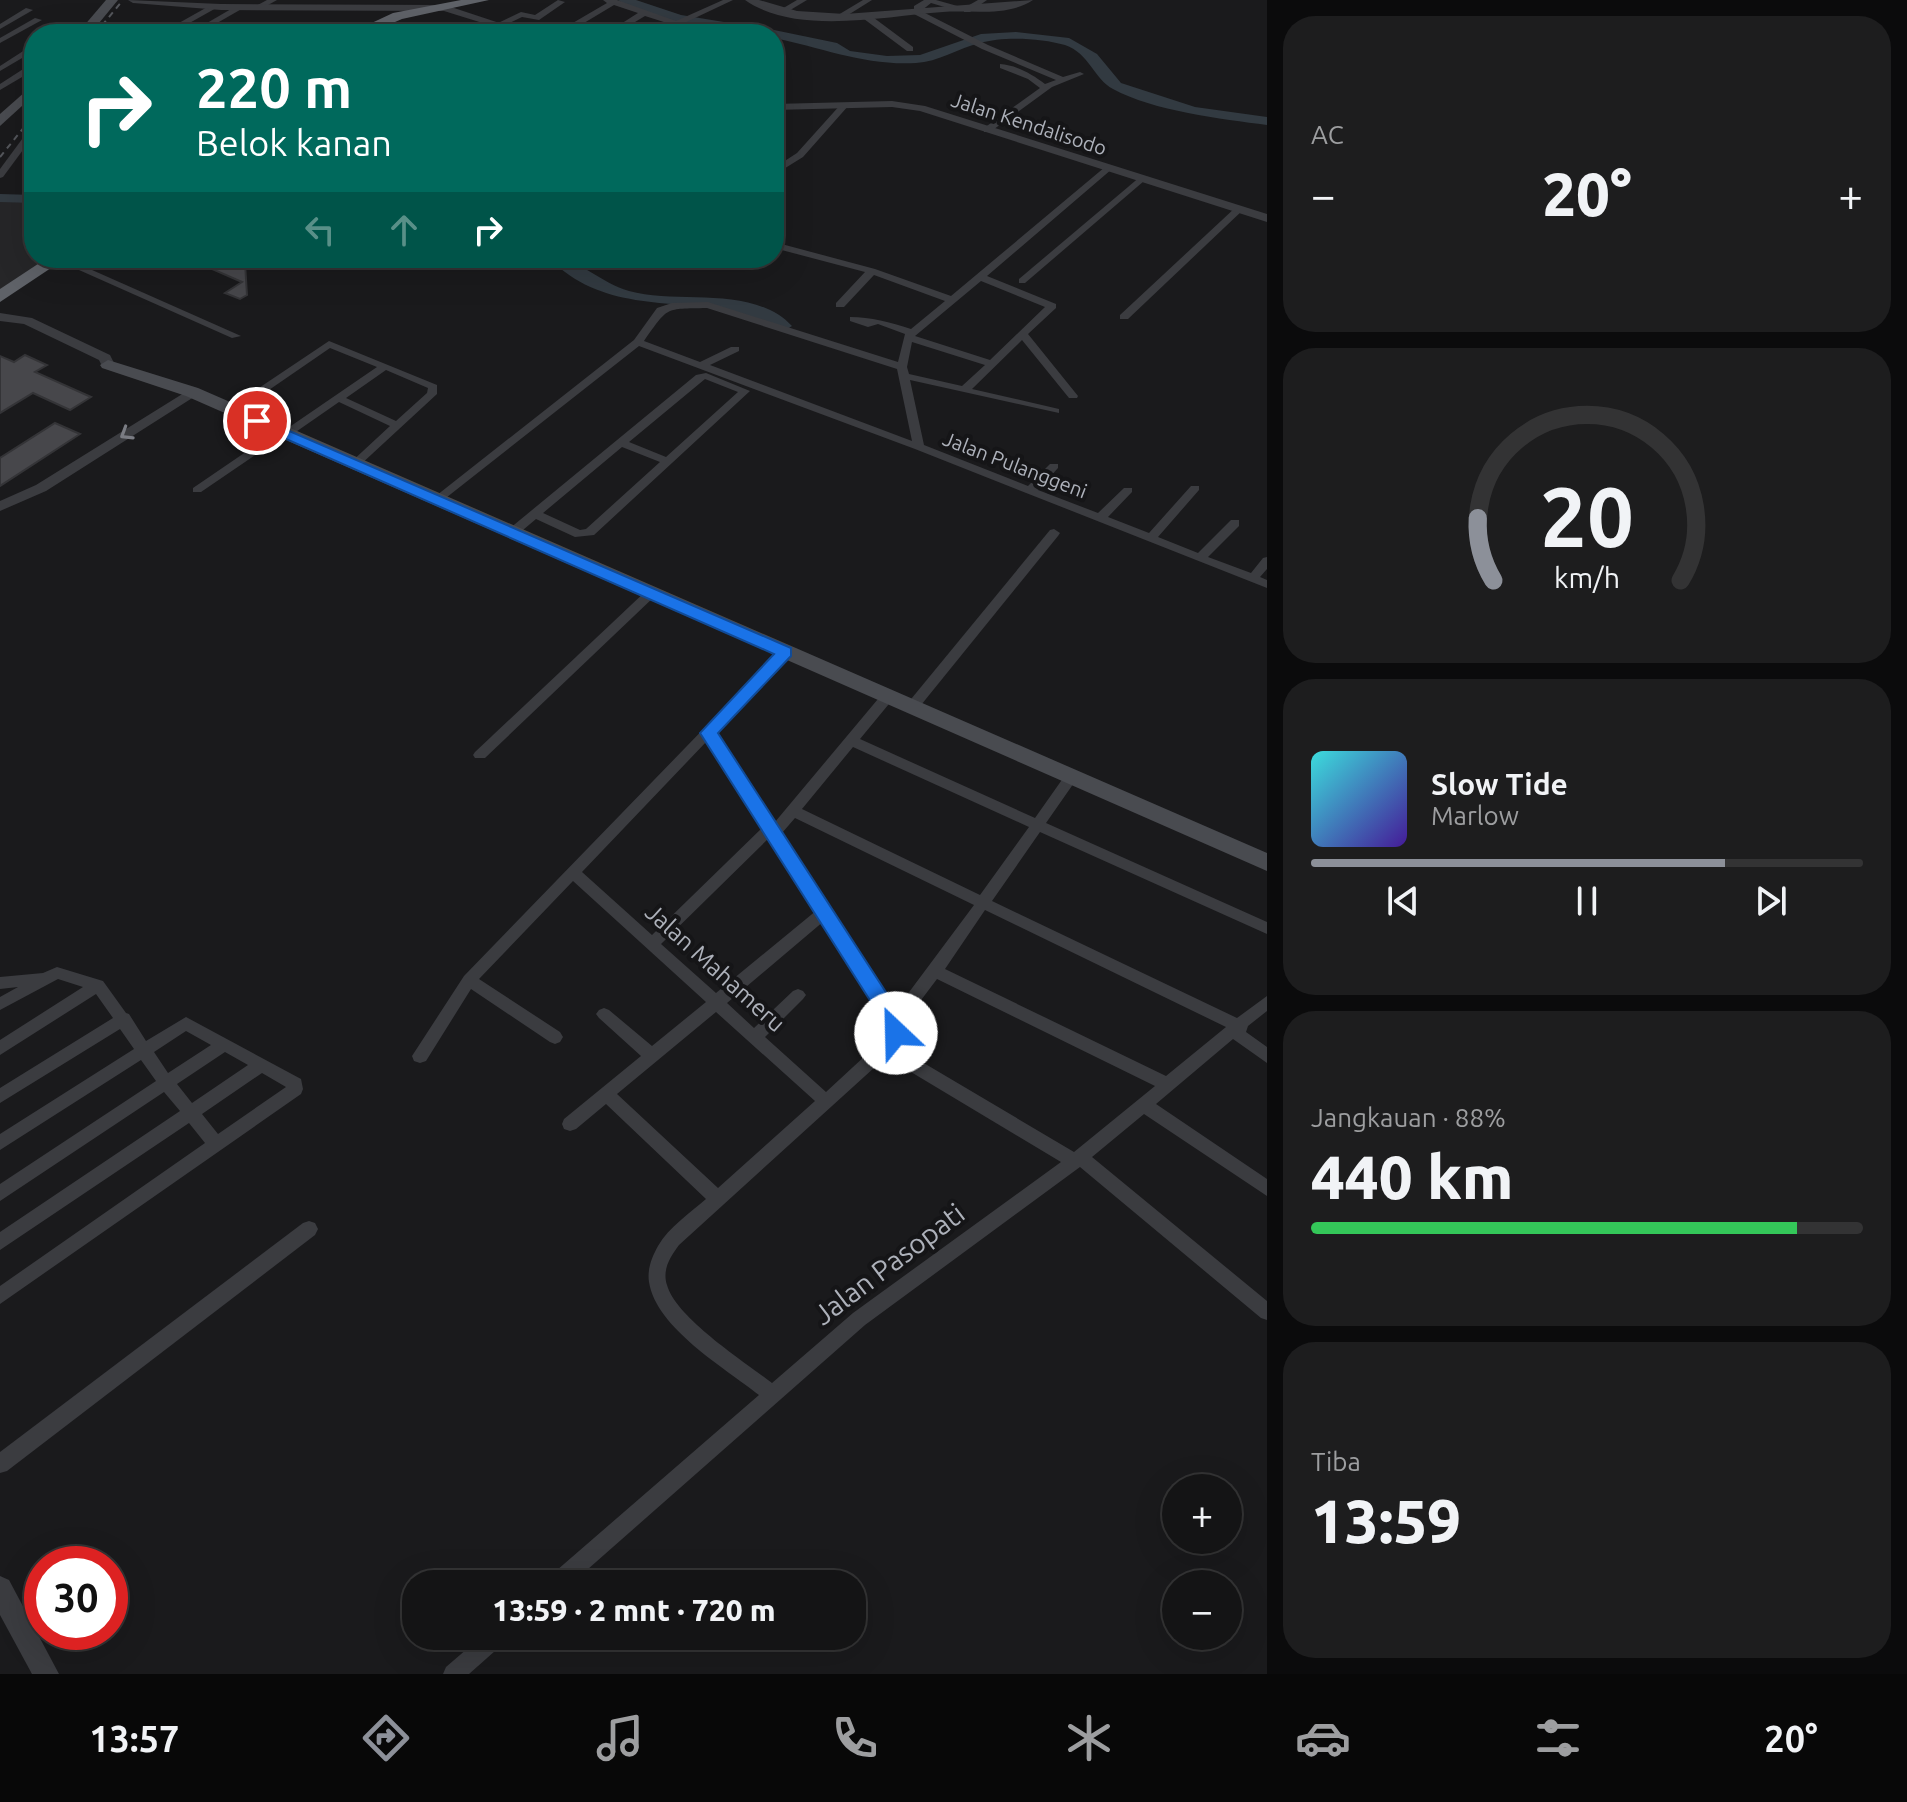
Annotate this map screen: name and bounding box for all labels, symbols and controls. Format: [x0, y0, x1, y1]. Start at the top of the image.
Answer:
icon: right [64, 56, 168, 160]
text: 220 m [196, 56, 352, 119]
street label: Jalan Kendalisodo [949, 88, 1110, 159]
text: AC [1311, 120, 1344, 149]
text: Belok kanan [196, 122, 392, 163]
text: 20° [1542, 160, 1632, 227]
text: − [1311, 170, 1336, 219]
text: + [1838, 170, 1863, 219]
icon: left [298, 208, 342, 252]
icon: ahead [382, 208, 426, 252]
icon: right [466, 208, 510, 252]
pin [223, 387, 291, 455]
icon: arrive [235, 399, 279, 443]
one-way arrow [120, 424, 135, 439]
street label: Jalan Pulanggeni [940, 426, 1090, 503]
text: 20 [1540, 469, 1634, 563]
text: km/h [1554, 562, 1620, 594]
text: Slow Tide [1431, 767, 1568, 801]
text: Marlow [1431, 801, 1519, 830]
icon: previous [1381, 879, 1425, 923]
icon: pause [1565, 879, 1609, 923]
icon: next [1749, 879, 1793, 923]
street label: Jalan Mahameru [640, 898, 791, 1037]
position arrow [854, 991, 938, 1075]
text: Jangkauan · 88% [1311, 1103, 1506, 1132]
text: 440 km [1311, 1143, 1513, 1210]
street label: Jalan Pasopati [807, 1197, 970, 1330]
text: Tiba [1311, 1447, 1361, 1476]
map controls [1162, 1474, 1242, 1650]
button: + [1162, 1474, 1242, 1554]
text: 13:59 [1311, 1487, 1461, 1554]
speed limit sign: 30 [24, 1546, 128, 1650]
button: − [1162, 1570, 1242, 1650]
text: 13:59 · 2 mnt · 720 m [492, 1593, 776, 1627]
icon: directions [358, 1710, 414, 1766]
icon: music [592, 1710, 648, 1766]
icon: phone [827, 1710, 883, 1766]
icon: climate [1061, 1710, 1117, 1766]
icon: car [1295, 1710, 1351, 1766]
icon: filters [1530, 1710, 1586, 1766]
text: 13:57 [89, 1718, 179, 1759]
text: 20° [1764, 1718, 1818, 1759]

